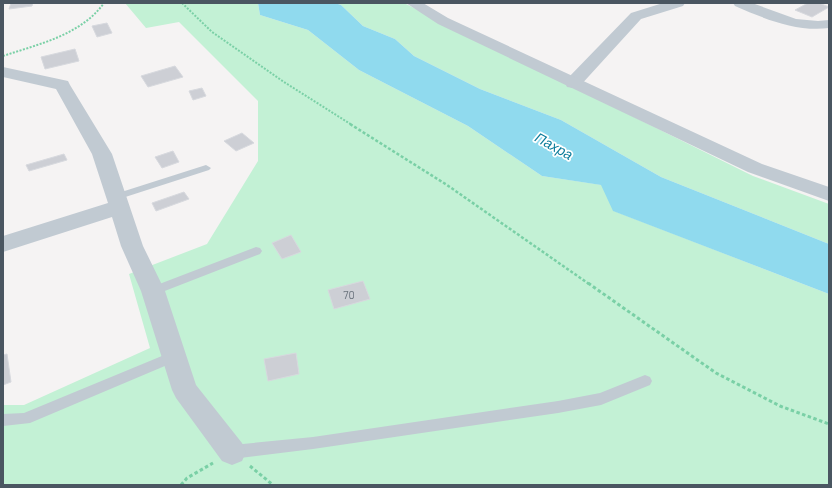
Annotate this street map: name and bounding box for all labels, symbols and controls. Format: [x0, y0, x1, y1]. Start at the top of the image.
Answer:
water label: Пахра [532, 128, 576, 163]
house number: 70 [343, 288, 355, 301]

